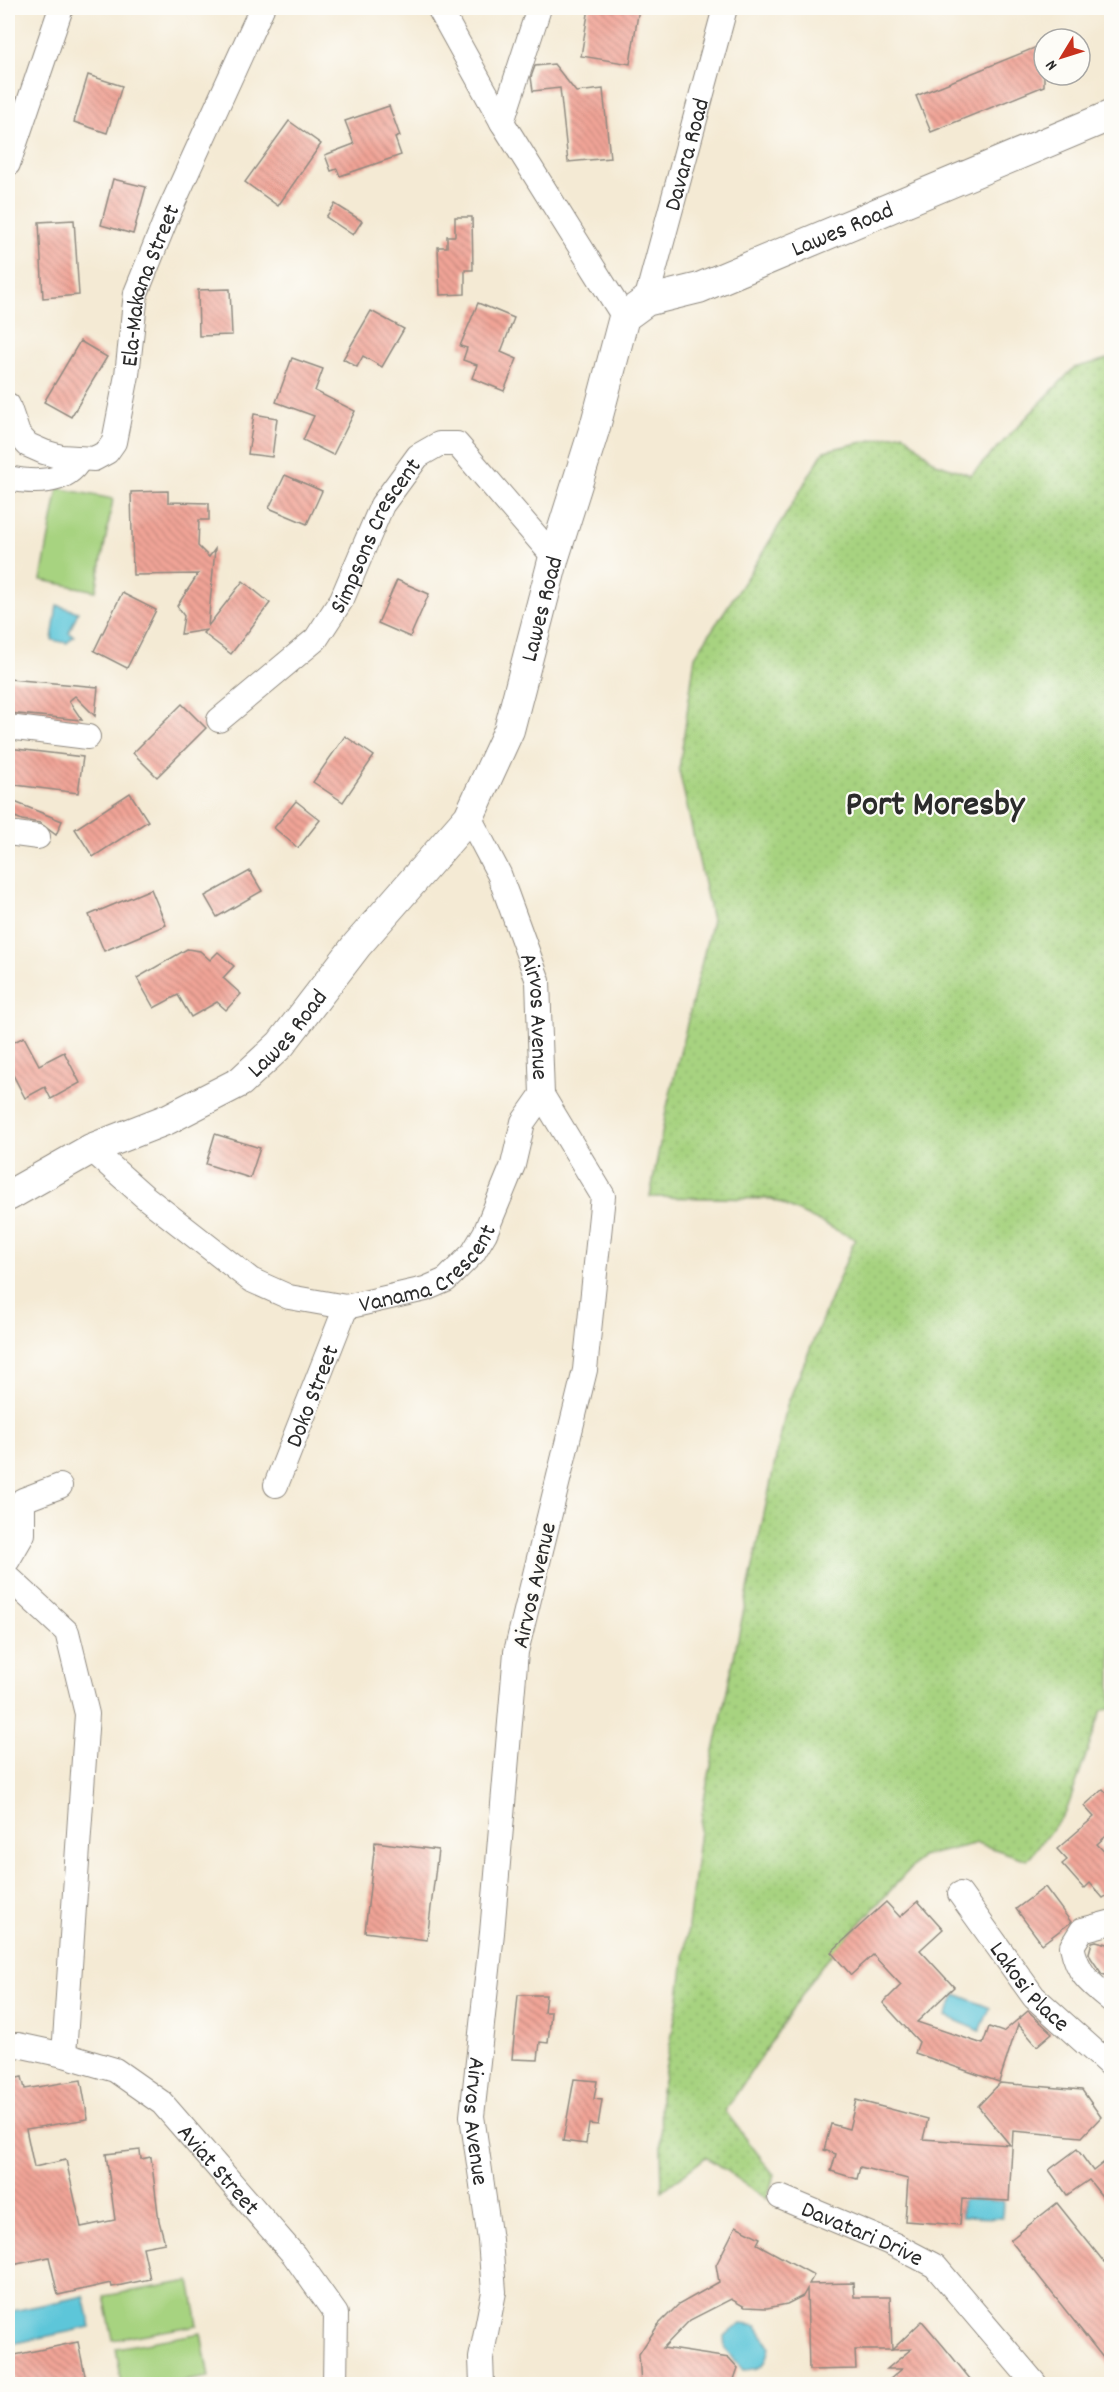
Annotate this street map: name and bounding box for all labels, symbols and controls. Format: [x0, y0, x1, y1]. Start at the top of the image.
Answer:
north arrow [1032, 27, 1092, 87]
text: N [1041, 54, 1064, 75]
street label: Davara Road [657, 95, 720, 215]
street label: Lawes Road [787, 194, 899, 267]
street label: Ela-Makana Street [114, 199, 190, 369]
street label: Simpsons Crescent [323, 452, 431, 622]
street label: Lawes Road [513, 553, 573, 666]
district label: Port Moresby [846, 781, 1026, 833]
street label: Airvos Avenue [509, 948, 555, 1081]
street label: Lawes Road [241, 983, 337, 1087]
street label: Vanama Crescent [356, 1220, 507, 1323]
street label: Doko Street [278, 1340, 349, 1453]
street label: Airvos Avenue [505, 1519, 567, 1652]
street label: Lakosi Place [979, 1935, 1076, 2041]
street label: Airvos Avenue [452, 2055, 496, 2188]
street label: Aviat Street [168, 2118, 266, 2224]
street label: Davatari Drive [795, 2194, 928, 2277]

